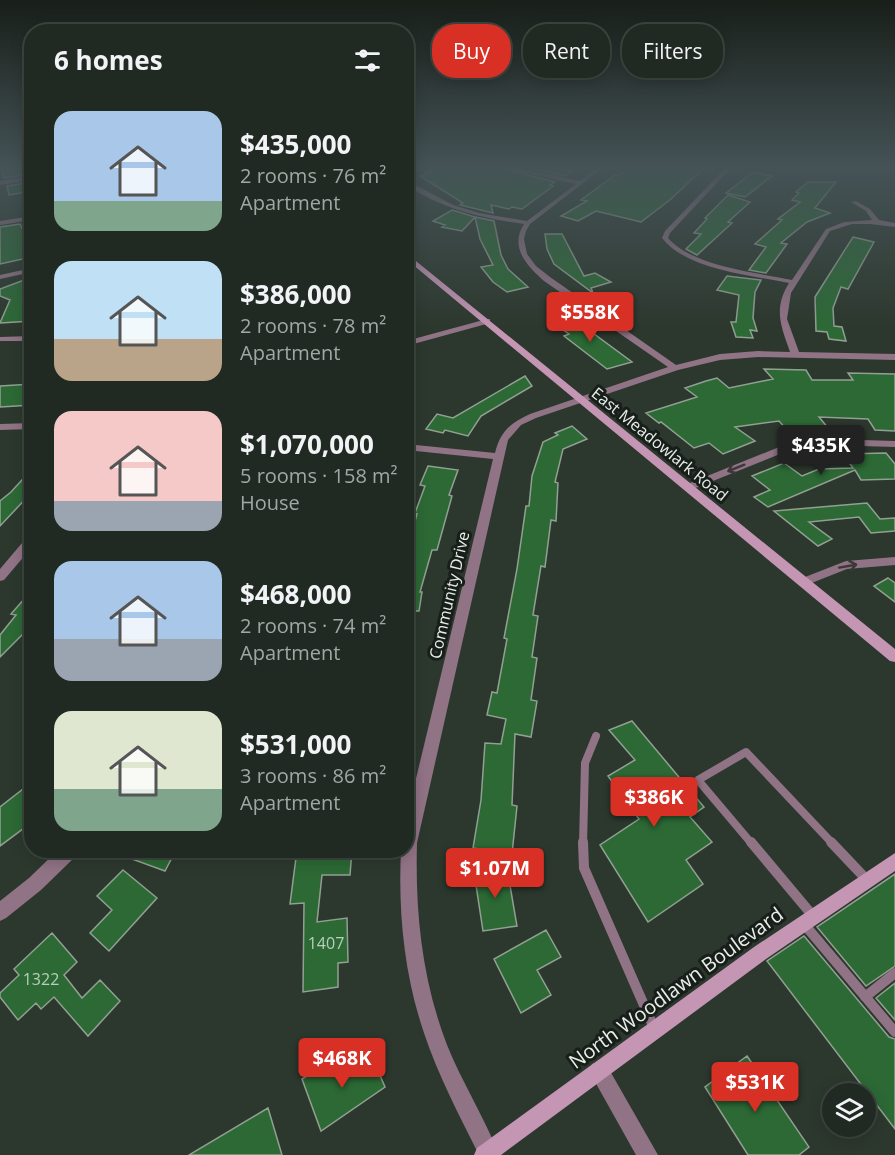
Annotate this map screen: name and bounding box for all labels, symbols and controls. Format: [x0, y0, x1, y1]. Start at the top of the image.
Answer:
chip: Buy [432, 24, 511, 78]
chip: Rent [523, 24, 610, 78]
chip: Filters [622, 24, 723, 78]
text: 6 homes [54, 42, 163, 78]
icon: filters [351, 44, 384, 77]
text: $435,000 [240, 126, 351, 162]
icon: home [102, 135, 174, 207]
text: 2 rooms · 76 m² [240, 162, 386, 189]
text: Apartment [240, 189, 340, 216]
text: $386,000 [240, 276, 351, 312]
icon: home [102, 285, 174, 357]
pin: $558K [548, 292, 632, 343]
text: $558K [560, 298, 620, 325]
text: 2 rooms · 78 m² [240, 312, 386, 339]
text: Apartment [240, 339, 340, 366]
street label: East Meadowlark Road [587, 382, 733, 506]
pin: $435K [779, 425, 863, 476]
text: $1,070,000 [240, 426, 374, 462]
text: $435K [791, 431, 851, 458]
icon: home [102, 435, 174, 507]
text: 5 rooms · 158 m² [240, 462, 398, 489]
one-way arrow [727, 463, 746, 474]
text: House [240, 489, 300, 516]
street label: Community Drive [424, 529, 474, 661]
one-way arrow [838, 560, 857, 571]
text: $468,000 [240, 576, 351, 612]
icon: home [102, 585, 174, 657]
text: 2 rooms · 74 m² [240, 612, 386, 639]
text: Apartment [240, 639, 340, 666]
text: $531,000 [240, 726, 351, 762]
icon: home [102, 735, 174, 807]
text: 3 rooms · 86 m² [240, 762, 386, 789]
pin: $386K [612, 777, 696, 828]
text: $386K [624, 783, 684, 810]
text: Apartment [240, 789, 340, 816]
pin: $1.07M [446, 848, 544, 899]
text: $1.07M [460, 854, 530, 881]
street label: North Woodlawn Boulevard [563, 901, 788, 1075]
house number: 1407 [308, 932, 344, 954]
house number: 1322 [23, 968, 59, 990]
pin: $468K [300, 1038, 384, 1089]
text: $468K [312, 1044, 372, 1071]
pin: $531K [713, 1062, 797, 1113]
text: $531K [725, 1068, 785, 1095]
map controls [822, 1083, 876, 1137]
button: layers [822, 1083, 876, 1137]

